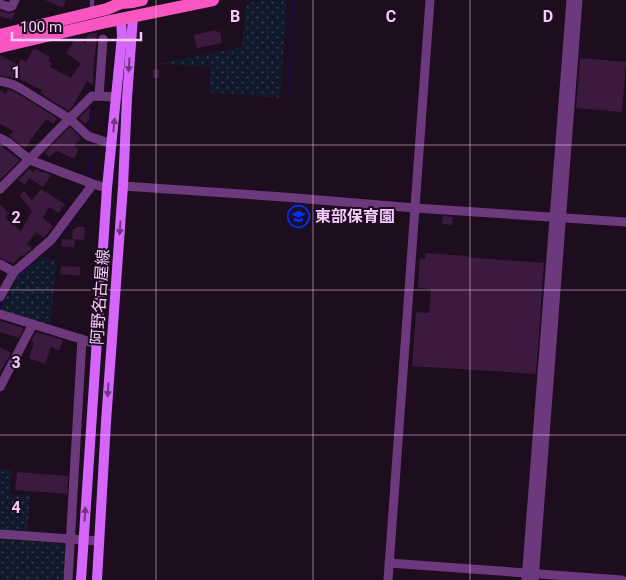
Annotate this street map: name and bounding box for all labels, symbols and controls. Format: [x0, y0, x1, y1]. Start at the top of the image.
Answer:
text: B [230, 7, 240, 26]
text: C [386, 7, 396, 26]
text: D [543, 7, 553, 26]
scale bar [12, 10, 141, 42]
text: 100 m [20, 18, 62, 36]
one-way arrow [125, 58, 133, 74]
text: 1 [11, 63, 21, 82]
one-way arrow [110, 117, 118, 133]
school or university icon: 東部保育園 [287, 204, 311, 228]
place label: 東部保育園 [315, 207, 395, 226]
text: 2 [11, 208, 21, 227]
one-way arrow [116, 220, 124, 236]
street label: 阿野名古屋線 [87, 248, 113, 346]
text: 3 [11, 353, 21, 372]
one-way arrow [104, 382, 112, 398]
text: 4 [11, 498, 21, 517]
one-way arrow [82, 506, 90, 522]

